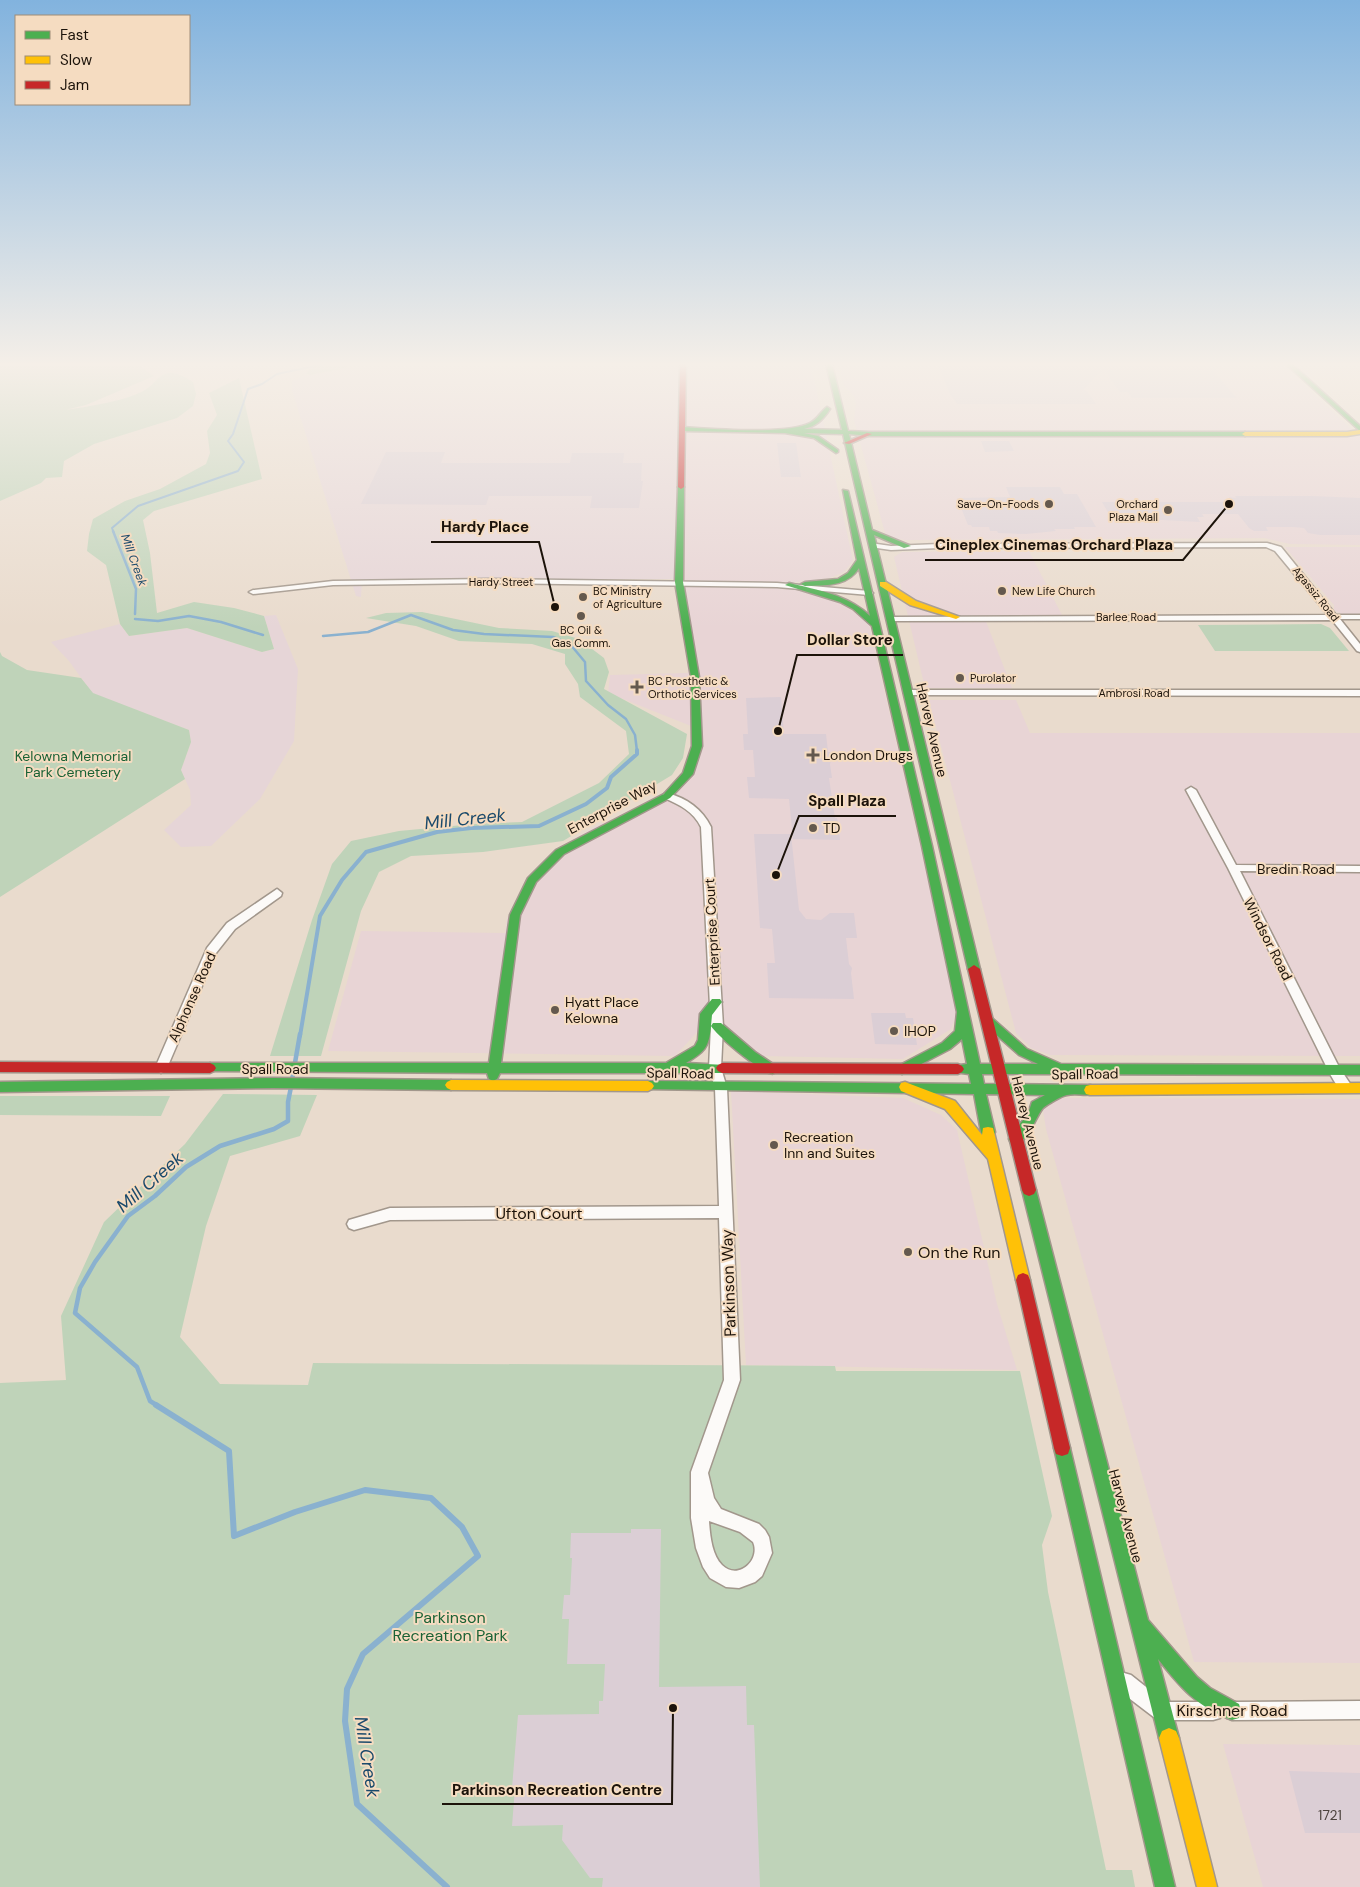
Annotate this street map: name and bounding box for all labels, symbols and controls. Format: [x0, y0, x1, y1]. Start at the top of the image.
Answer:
legend [15, 15, 190, 105]
text: Fast [60, 25, 89, 45]
text: Slow [60, 50, 93, 70]
text: Jam [60, 75, 89, 95]
place label: Save-On-Foods [957, 497, 1039, 511]
place label: Orchard Plaza Mall [1109, 497, 1158, 524]
marker: Save-On-Foods [1043, 498, 1055, 510]
marker: Orchard Plaza Mall [1162, 504, 1174, 516]
callout: Hardy Place [431, 512, 539, 542]
text: Hardy Place [441, 517, 529, 537]
callout: Cineplex Cinemas Orchard Plaza [925, 530, 1183, 560]
water label: Mill Creek [117, 532, 151, 589]
text: Cineplex Cinemas Orchard Plaza [935, 535, 1173, 555]
street label: Agassiz Road [1290, 564, 1342, 624]
street label: Hardy Street [469, 575, 533, 589]
place label: BC Ministry of Agriculture [593, 584, 662, 611]
place label: New Life Church [1012, 584, 1095, 598]
marker: New Life Church [996, 585, 1008, 597]
marker: BC Ministry of Agriculture [577, 591, 589, 603]
marker: BC Oil & Gas Comm. [575, 610, 587, 622]
street label: Barlee Road [1096, 610, 1156, 624]
place label: BC Oil & Gas Comm. [552, 623, 610, 650]
callout: Dollar Store [797, 625, 903, 655]
text: Dollar Store [807, 630, 893, 650]
place label: Purolator [970, 671, 1016, 685]
marker: Purolator [954, 672, 966, 684]
place label: BC Prosthetic & Orthotic Services [648, 674, 737, 701]
marker: BC Prosthetic & Orthotic Services [630, 680, 644, 694]
street label: Harvey Avenue [912, 681, 952, 779]
street label: Ambrosi Road [1098, 686, 1170, 700]
place label: London Drugs [823, 746, 913, 764]
park label: Kelowna Memorial Park Cemetery [15, 747, 131, 781]
marker: London Drugs [807, 749, 819, 761]
street label: Enterprise Way [564, 776, 660, 838]
callout: Spall Plaza [799, 786, 896, 816]
text: Spall Plaza [808, 791, 886, 811]
water label: Mill Creek [423, 803, 508, 835]
place label: TD [823, 819, 841, 837]
marker: TD [807, 822, 819, 834]
street label: Bredin Road [1257, 860, 1335, 878]
street label: Enterprise Court [700, 878, 724, 986]
street label: Windsor Road [1239, 895, 1297, 983]
street label: Alphonse Road [164, 949, 220, 1045]
place label: Hyatt Place Kelowna [565, 993, 639, 1027]
marker: Hyatt Place Kelowna [549, 1004, 561, 1016]
place label: IHOP [904, 1022, 936, 1040]
marker: IHOP [888, 1025, 900, 1037]
street label: Spall Road [241, 1060, 309, 1078]
street label: Spall Road [646, 1063, 714, 1083]
street label: Spall Road [1051, 1064, 1119, 1084]
street label: Harvey Avenue [1008, 1074, 1048, 1172]
place label: Recreation Inn and Suites [784, 1128, 875, 1162]
marker: Recreation Inn and Suites [768, 1139, 780, 1151]
water label: Mill Creek [111, 1146, 189, 1218]
street label: Ufton Court [495, 1203, 583, 1224]
street label: Parkinson Way [716, 1229, 741, 1337]
place label: On the Run [918, 1242, 1001, 1263]
marker: On the Run [902, 1246, 914, 1258]
street label: Harvey Avenue [1105, 1467, 1147, 1565]
park label: Parkinson Recreation Park [392, 1607, 508, 1646]
street label: Kirschner Road [1176, 1700, 1288, 1721]
water label: Mill Creek [349, 1715, 385, 1800]
callout: Parkinson Recreation Centre [442, 1774, 672, 1804]
text: Parkinson Recreation Centre [452, 1780, 662, 1800]
house number: 1721 [1318, 1806, 1342, 1824]

